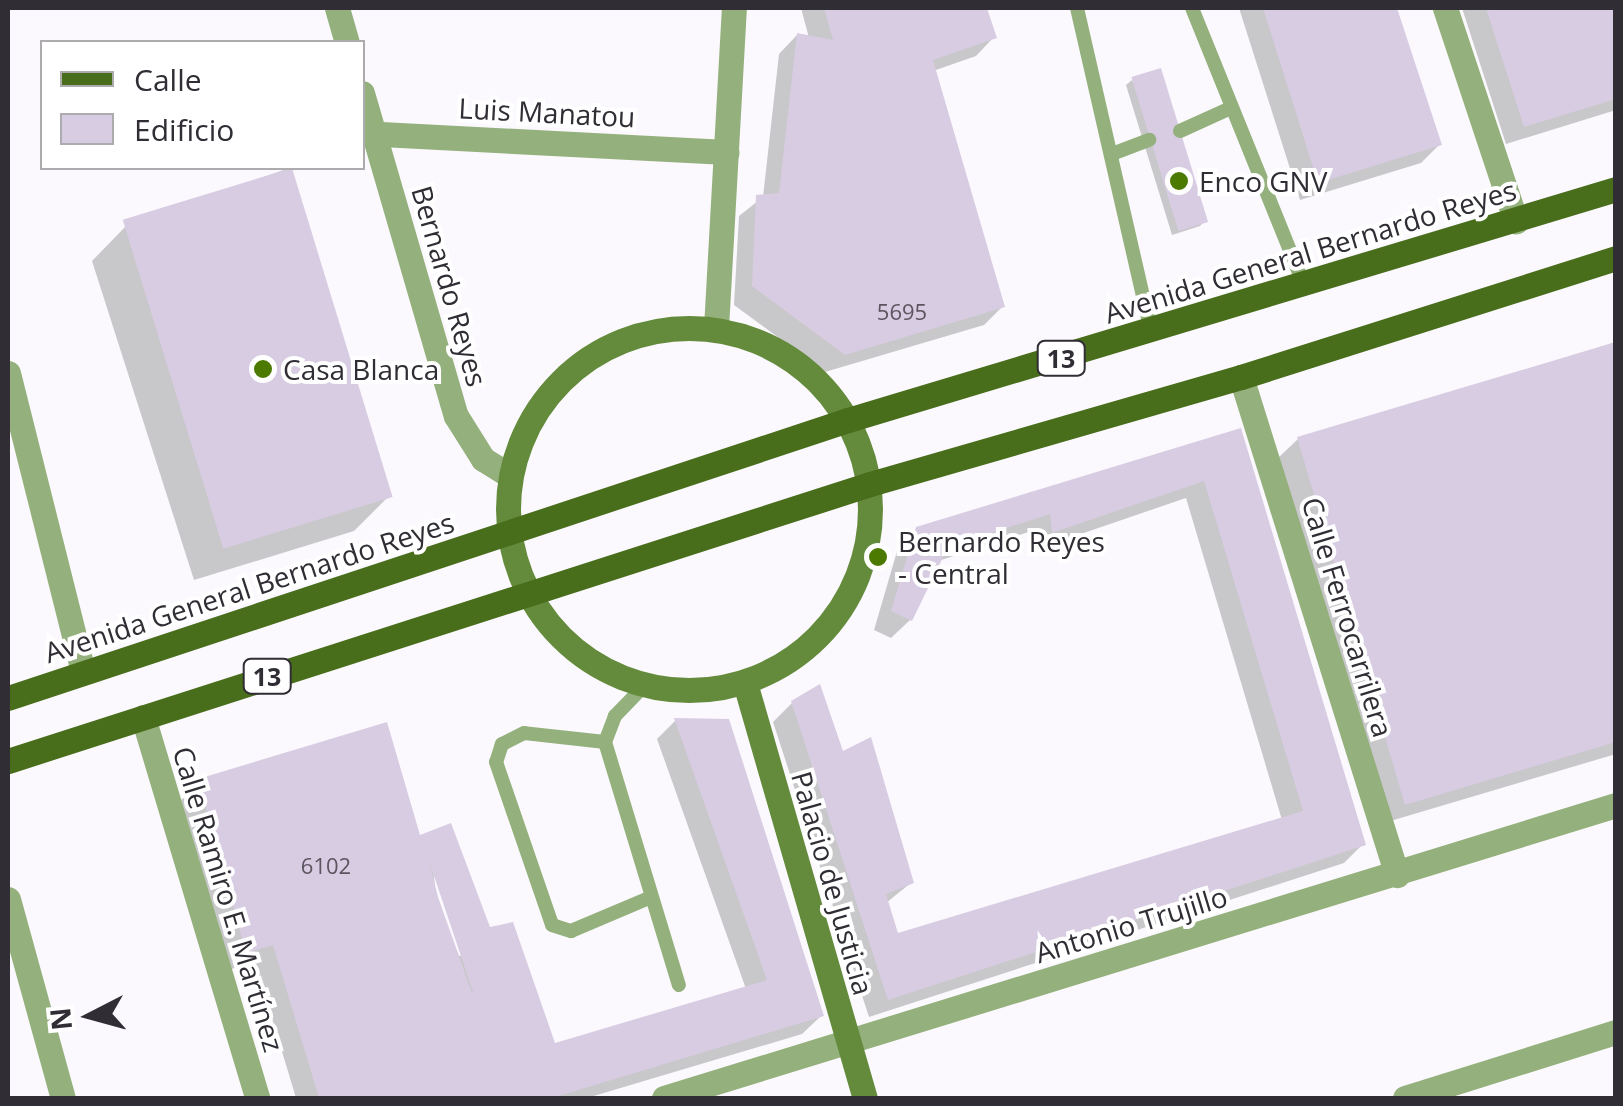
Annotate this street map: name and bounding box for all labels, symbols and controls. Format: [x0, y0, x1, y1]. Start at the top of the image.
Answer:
legend [40, 40, 365, 170]
text: Calle [134, 59, 202, 100]
street label: Luis Manatou [458, 91, 636, 133]
text: Edificio [134, 109, 234, 150]
place label: Enco GNV [1199, 164, 1327, 198]
marker: Enco GNV [1168, 170, 1190, 192]
street label: Avenida General Bernardo Reyes [1100, 172, 1520, 330]
street label: Bernardo Reyes [405, 182, 495, 390]
house number: 5695 [877, 299, 927, 325]
road number: 13 [1036, 338, 1086, 378]
place label: Casa Blanca [283, 352, 439, 386]
marker: Casa Blanca [252, 358, 274, 380]
street label: Calle Ferrocarrilera [1296, 493, 1400, 741]
street label: Avenida General Bernardo Reyes [40, 505, 458, 669]
place label: Bernardo Reyes - Central [898, 524, 1105, 590]
marker: Bernardo Reyes - Central [867, 546, 889, 568]
road number: 13 [242, 656, 292, 696]
street label: Calle Ramiro E. Martínez [167, 742, 291, 1056]
street label: Palacio de Justicia [785, 767, 881, 999]
house number: 6102 [301, 853, 351, 879]
street label: Antonio Trujillo [1031, 879, 1231, 969]
north arrow [40, 966, 140, 1066]
text: N [40, 1006, 80, 1032]

